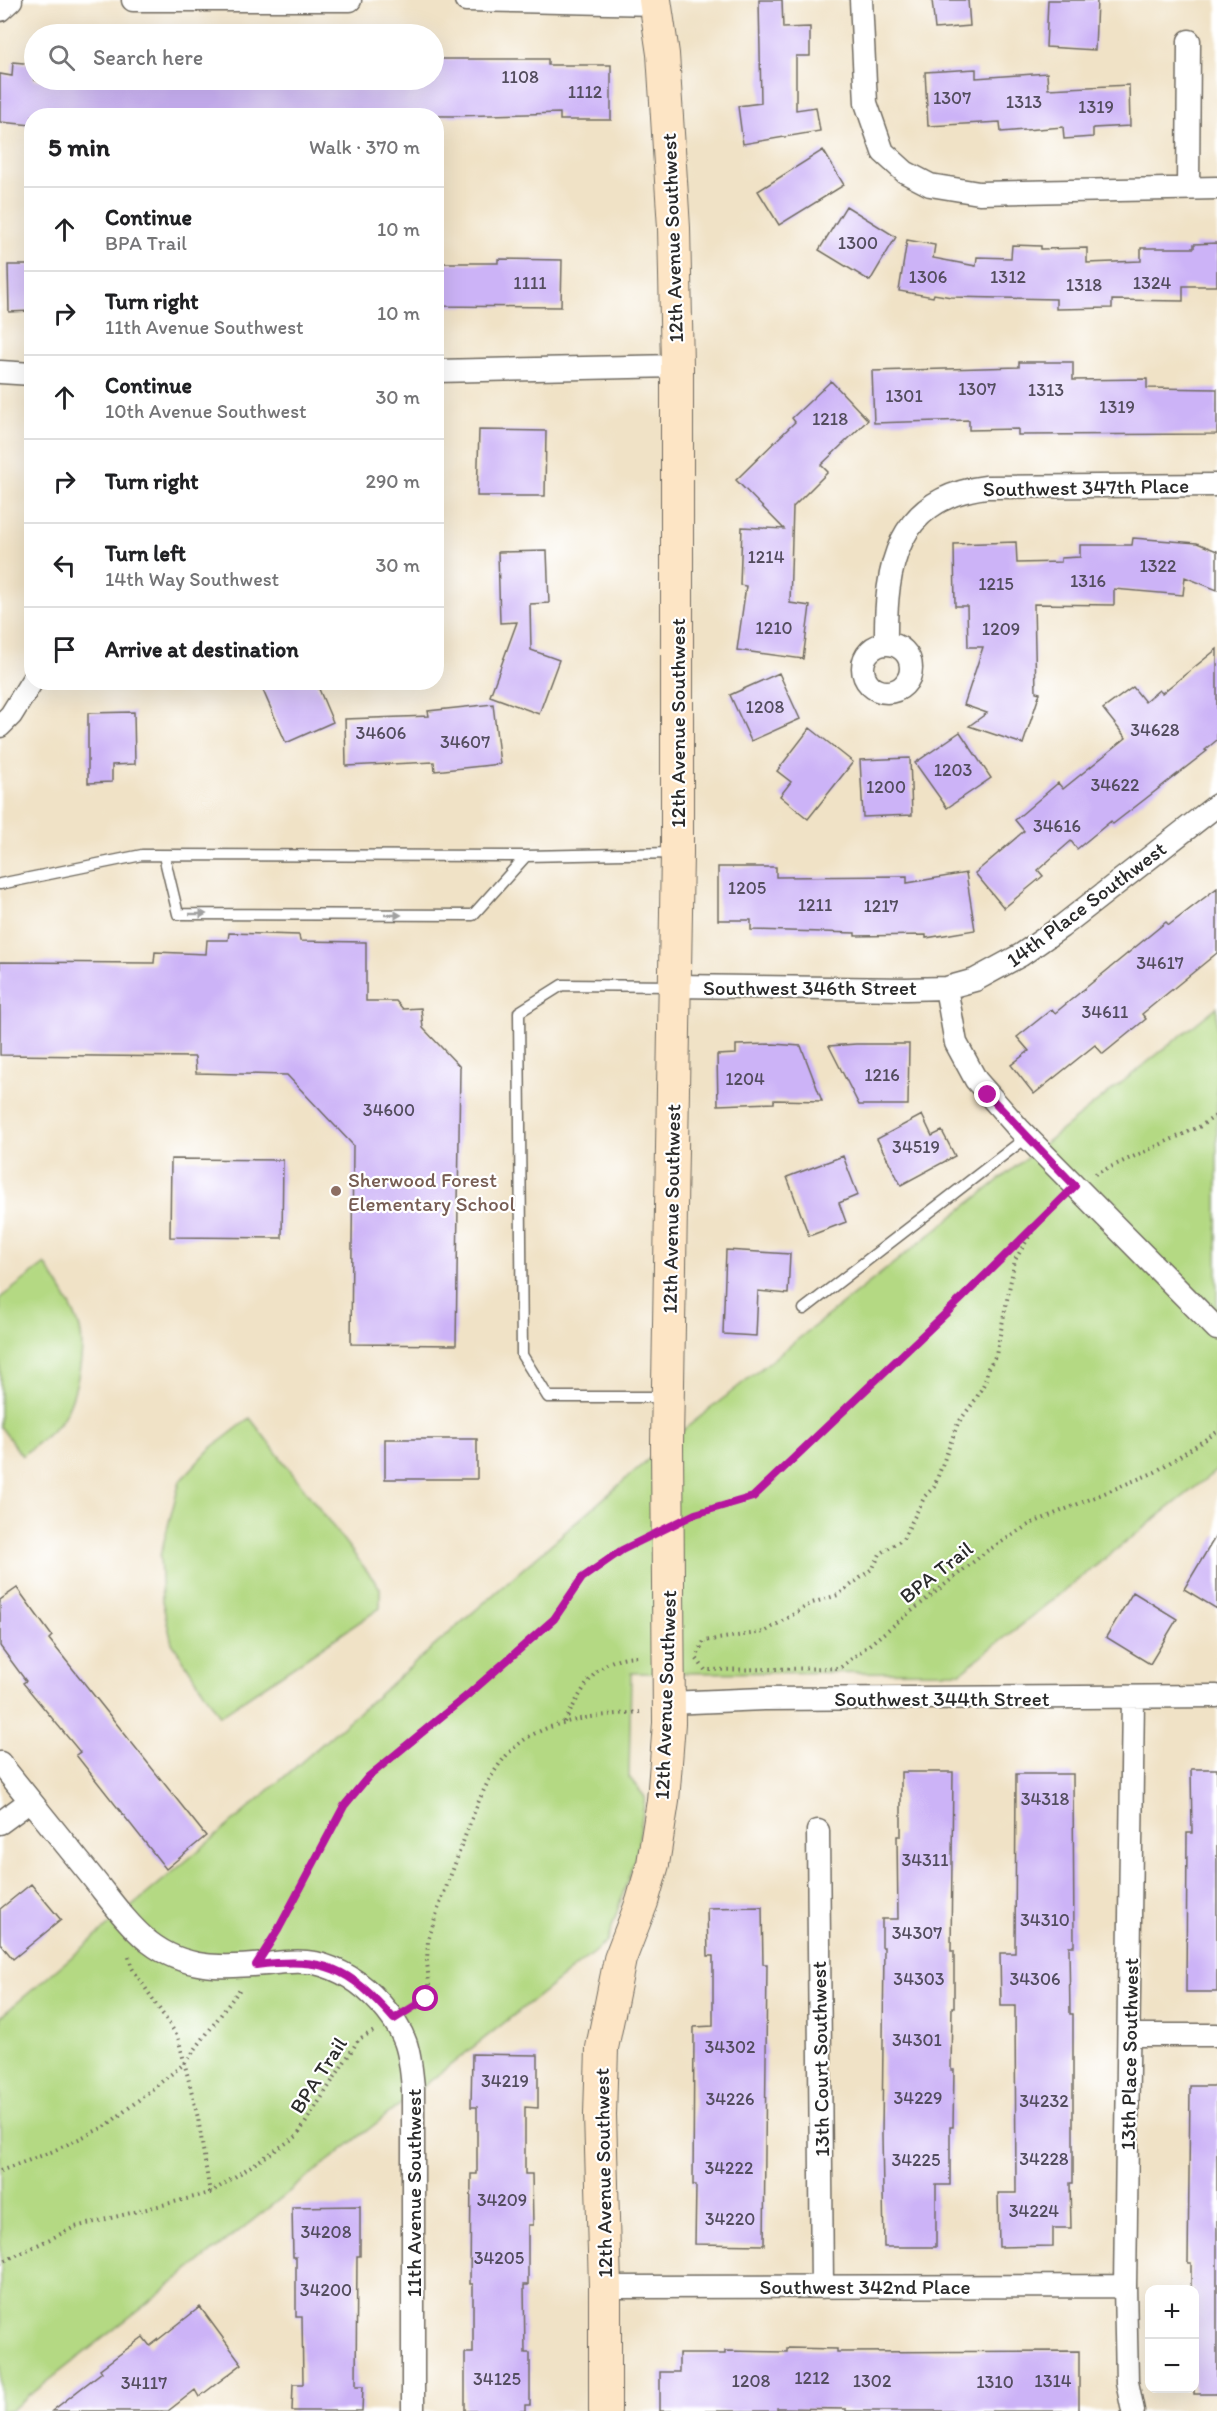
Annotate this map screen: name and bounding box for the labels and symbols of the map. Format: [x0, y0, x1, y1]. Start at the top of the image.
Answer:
house number: 1108 [501, 66, 539, 88]
house number: 1112 [568, 81, 603, 103]
house number: 1307 [933, 87, 971, 109]
house number: 1313 [1006, 91, 1042, 113]
house number: 1319 [1078, 96, 1114, 118]
street label: 12th Avenue Southwest [656, 133, 688, 343]
house number: 1300 [838, 232, 878, 254]
house number: 1306 [909, 266, 947, 288]
house number: 1312 [990, 266, 1027, 288]
house number: 1111 [513, 272, 547, 294]
house number: 1324 [1133, 272, 1171, 294]
house number: 1318 [1066, 274, 1102, 296]
house number: 1307 [958, 378, 996, 400]
house number: 1313 [1028, 379, 1064, 401]
house number: 1301 [885, 385, 923, 407]
house number: 1319 [1099, 396, 1135, 418]
house number: 1218 [812, 408, 848, 430]
street label: Southwest 347th Place [983, 473, 1189, 501]
house number: 1214 [748, 546, 785, 568]
house number: 1322 [1139, 555, 1177, 577]
house number: 1316 [1070, 570, 1106, 592]
house number: 1215 [978, 573, 1014, 595]
house number: 1210 [755, 617, 793, 639]
street label: 12th Avenue Southwest [665, 618, 690, 828]
house number: 1209 [982, 618, 1020, 640]
house number: 1208 [746, 696, 785, 718]
house number: 34628 [1130, 719, 1180, 741]
house number: 34606 [356, 722, 406, 744]
house number: 34607 [440, 731, 490, 753]
house number: 1203 [934, 759, 973, 781]
house number: 34622 [1090, 774, 1140, 796]
house number: 1200 [866, 776, 906, 798]
house number: 34616 [1033, 815, 1081, 837]
street label: 14th Place Southwest [1001, 836, 1171, 972]
house number: 1205 [728, 877, 766, 899]
house number: 1211 [798, 894, 832, 916]
house number: 1217 [863, 895, 899, 917]
one-way arrow [189, 909, 208, 919]
one-way arrow [384, 910, 403, 920]
house number: 34617 [1136, 952, 1184, 974]
street label: Southwest 346th Street [703, 975, 917, 1000]
house number: 34611 [1082, 1001, 1128, 1023]
house number: 1216 [864, 1064, 900, 1086]
house number: 1204 [725, 1068, 765, 1090]
route end [974, 1081, 1000, 1107]
house number: 34600 [363, 1099, 415, 1121]
street label: 12th Avenue Southwest [657, 1104, 685, 1314]
house number: 34519 [892, 1136, 940, 1158]
place label: Sherwood Forest Elementary School [348, 1167, 516, 1216]
marker: Sherwood Forest Elementary School [329, 1184, 343, 1198]
street label: BPA Trail [894, 1536, 978, 1608]
street label: 12th Avenue Southwest [649, 1590, 681, 1800]
street label: Southwest 344th Street [834, 1686, 1050, 1711]
house number: 34318 [1021, 1788, 1069, 1810]
house number: 34311 [901, 1849, 949, 1871]
house number: 34310 [1020, 1909, 1070, 1931]
house number: 34307 [892, 1922, 942, 1944]
street label: 13th Place Southwest [1115, 1957, 1143, 2151]
street label: 13th Court Southwest [806, 1961, 834, 2157]
house number: 34303 [893, 1968, 945, 1990]
house number: 34306 [1009, 1968, 1061, 1990]
route start [412, 1985, 438, 2011]
house number: 34301 [892, 2029, 942, 2051]
street label: BPA Trail [284, 2032, 352, 2118]
house number: 34302 [705, 2036, 756, 2058]
street label: 12th Avenue Southwest [589, 2068, 617, 2278]
house number: 34219 [481, 2070, 529, 2092]
house number: 34229 [894, 2087, 942, 2109]
house number: 34226 [705, 2088, 755, 2110]
street label: 11th Avenue Southwest [401, 2089, 426, 2297]
house number: 34232 [1019, 2090, 1069, 2112]
house number: 34228 [1019, 2148, 1069, 2170]
house number: 34225 [891, 2149, 941, 2171]
house number: 34222 [704, 2157, 754, 2179]
house number: 34209 [477, 2189, 527, 2211]
house number: 34224 [1009, 2200, 1059, 2222]
house number: 34220 [705, 2208, 755, 2230]
house number: 34208 [300, 2221, 352, 2243]
house number: 34205 [474, 2247, 524, 2269]
street label: Southwest 342nd Place [759, 2274, 971, 2299]
house number: 34200 [300, 2279, 352, 2301]
house number: 1212 [794, 2367, 830, 2389]
house number: 34125 [473, 2368, 521, 2390]
house number: 1208 [732, 2370, 771, 2392]
house number: 1302 [853, 2370, 892, 2392]
house number: 1314 [1034, 2370, 1072, 2392]
house number: 1310 [976, 2371, 1014, 2393]
house number: 34117 [121, 2372, 167, 2394]

